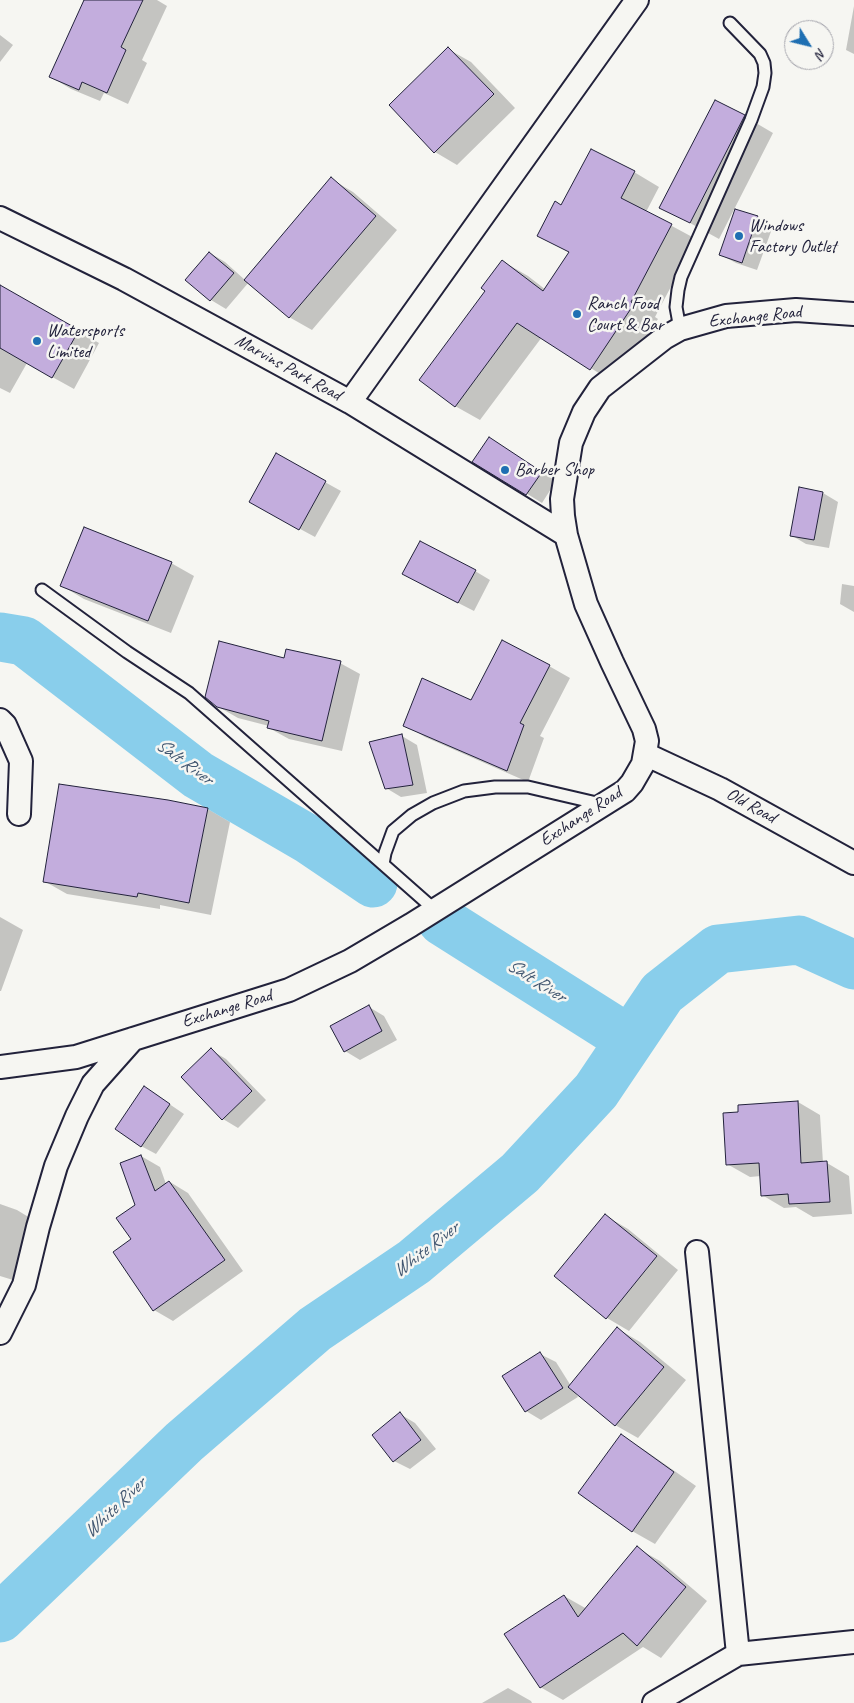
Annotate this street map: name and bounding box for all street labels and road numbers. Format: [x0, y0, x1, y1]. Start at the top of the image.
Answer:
street label: Exchange Road [708, 301, 802, 333]
street label: Marvins Park Road [231, 330, 345, 406]
street label: Exchange Road [536, 783, 626, 851]
street label: Old Road [722, 783, 780, 829]
street label: Exchange Road [179, 985, 275, 1033]

